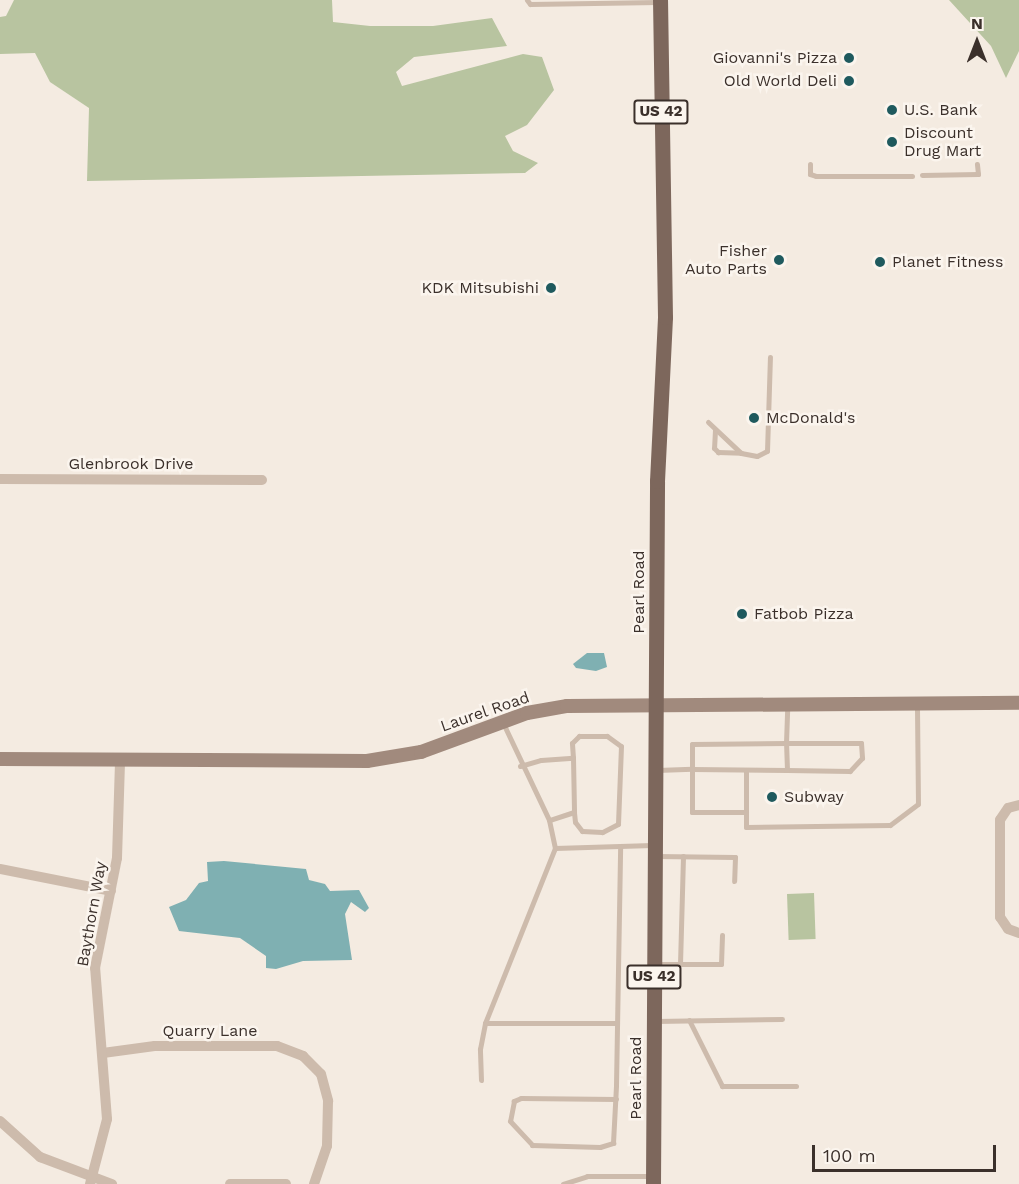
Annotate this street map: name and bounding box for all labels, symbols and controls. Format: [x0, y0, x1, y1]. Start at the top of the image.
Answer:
north arrow [947, 12, 1007, 72]
text: N [971, 14, 983, 33]
place label: Giovanni's Pizza [713, 48, 837, 68]
marker: Giovanni's Pizza [842, 51, 856, 65]
place label: Old World Deli [723, 71, 837, 91]
marker: Old World Deli [842, 74, 856, 88]
road number: US 42 [632, 100, 690, 124]
place label: U.S. Bank [904, 100, 978, 120]
marker: U.S. Bank [885, 103, 899, 117]
place label: Discount Drug Mart [904, 123, 981, 161]
marker: Discount Drug Mart [885, 135, 899, 149]
place label: Fisher Auto Parts [685, 241, 767, 279]
place label: Planet Fitness [892, 252, 1003, 272]
marker: Fisher Auto Parts [772, 253, 786, 267]
marker: Planet Fitness [873, 255, 887, 269]
place label: KDK Mitsubishi [421, 278, 539, 298]
marker: KDK Mitsubishi [544, 281, 558, 295]
place label: McDonald's [766, 408, 855, 428]
marker: McDonald's [747, 411, 761, 425]
street label: Glenbrook Drive [68, 454, 194, 474]
street label: Pearl Road [629, 550, 649, 634]
place label: Fatbob Pizza [754, 604, 854, 624]
marker: Fatbob Pizza [735, 607, 749, 621]
street label: Laurel Road [438, 688, 532, 736]
place label: Subway [784, 787, 844, 807]
marker: Subway [765, 790, 779, 804]
street label: Baythorn Way [73, 860, 111, 968]
road number: US 42 [626, 965, 682, 989]
street label: Quarry Lane [162, 1021, 258, 1041]
street label: Pearl Road [626, 1036, 646, 1120]
scale bar [815, 1133, 1000, 1171]
text: 100 m [823, 1145, 876, 1166]

